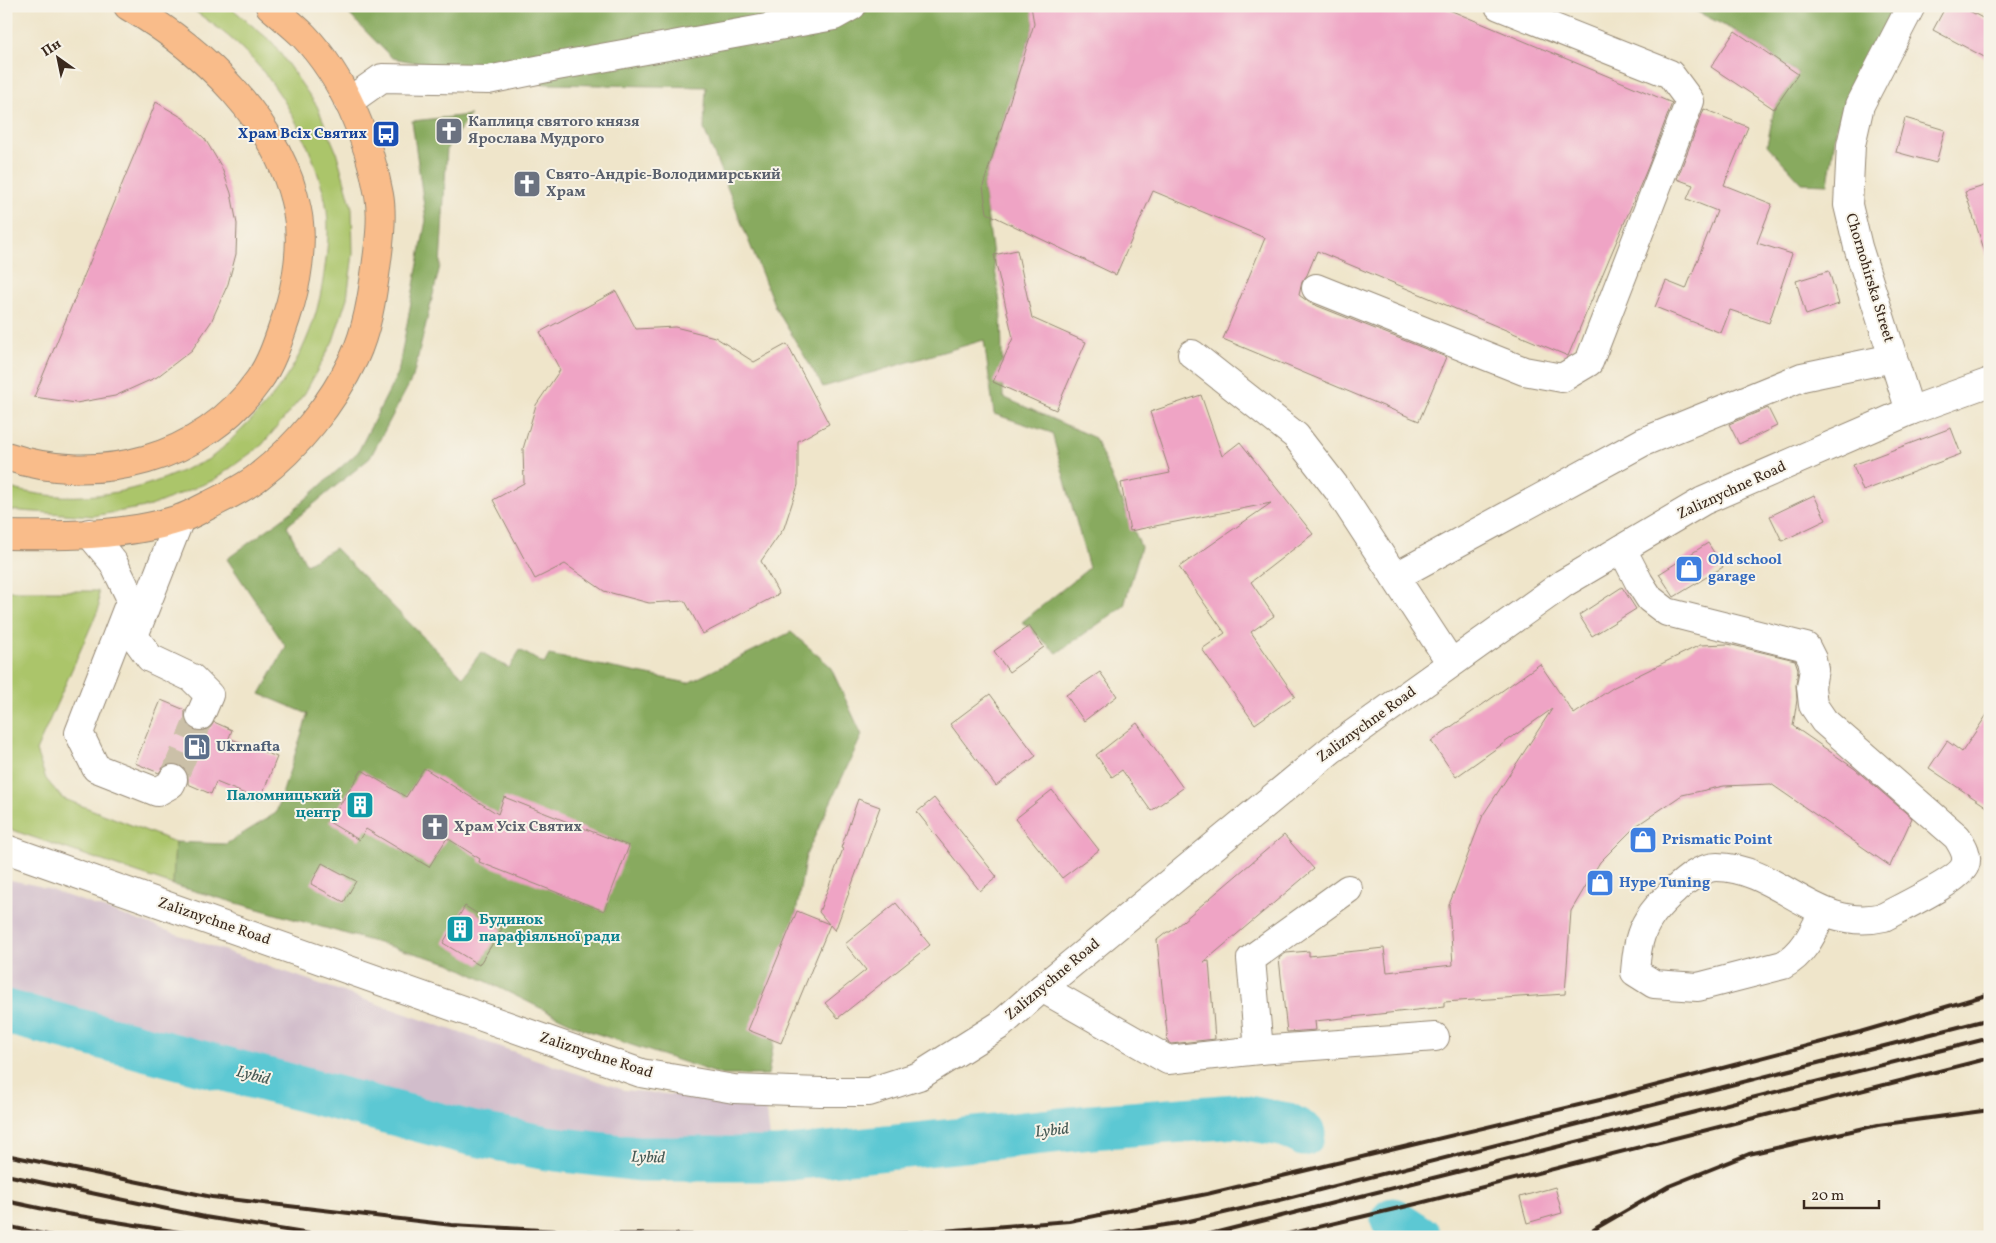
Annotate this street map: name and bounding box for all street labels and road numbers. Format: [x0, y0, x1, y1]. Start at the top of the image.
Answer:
street label: Chornohirska Street [1839, 211, 1899, 345]
street label: Zaliznychne Road [1674, 457, 1790, 525]
street label: Zaliznychne Road [1313, 682, 1421, 768]
street label: Zaliznychne Road [155, 893, 273, 951]
street label: Zaliznychne Road [1001, 934, 1105, 1026]
street label: Zaliznychne Road [537, 1028, 655, 1084]

